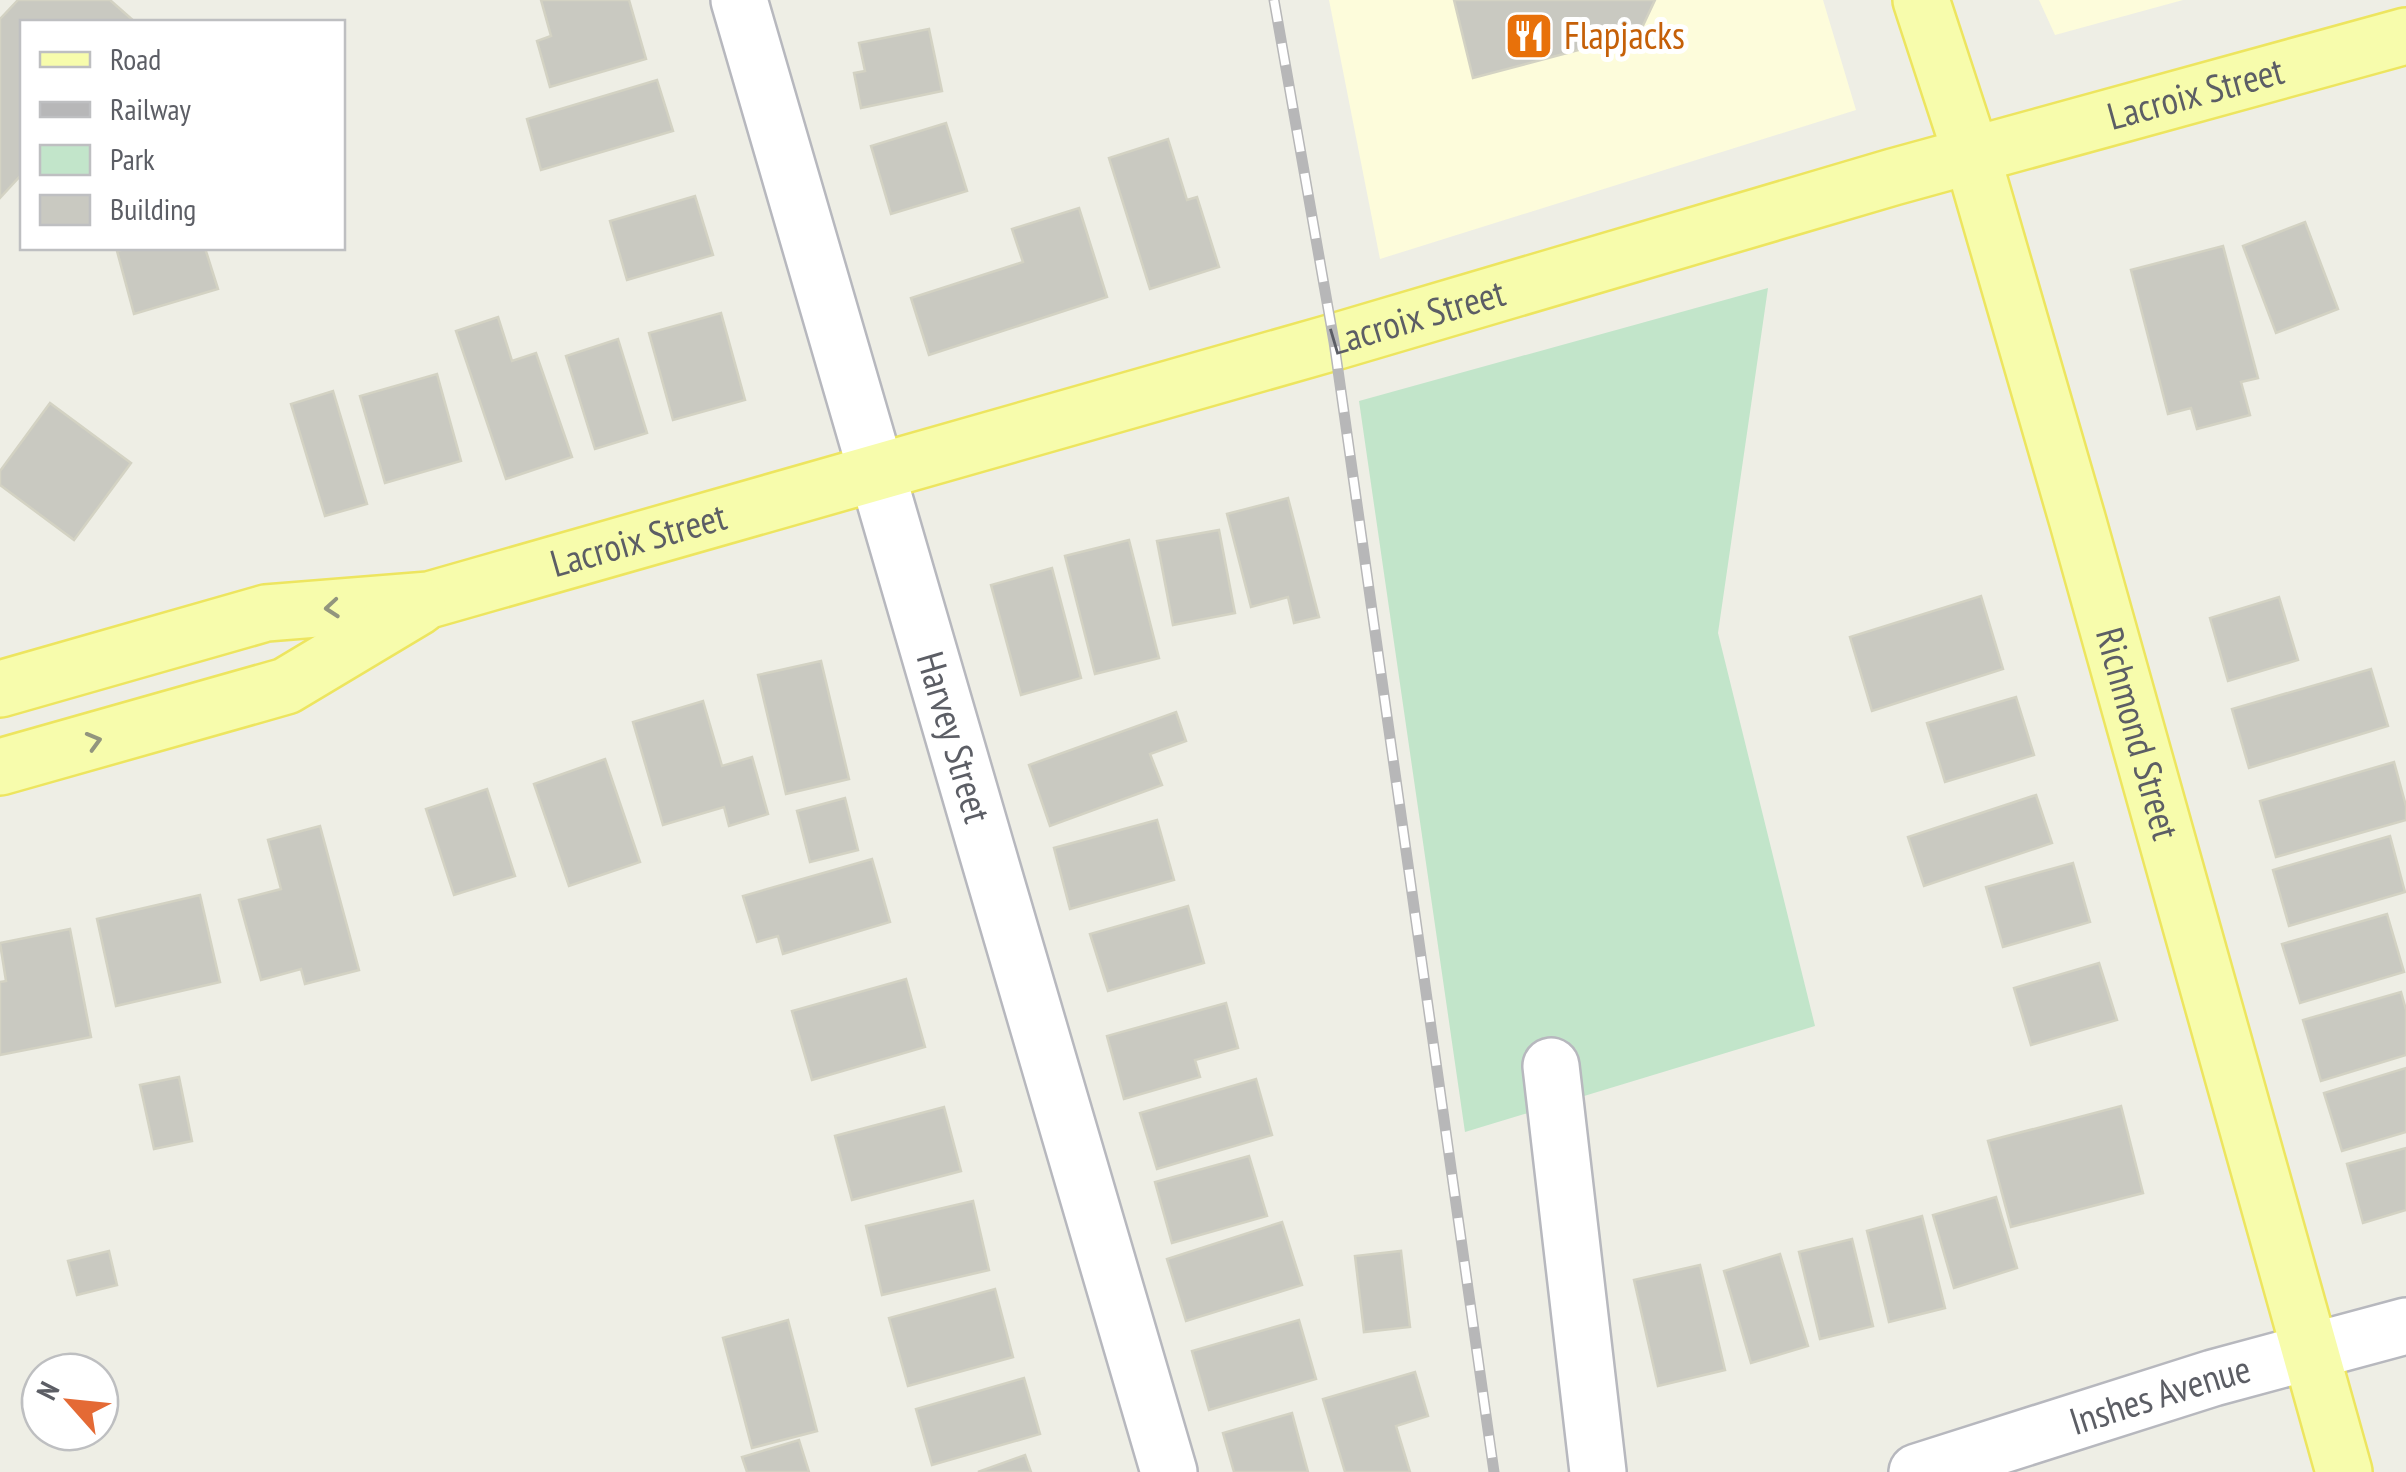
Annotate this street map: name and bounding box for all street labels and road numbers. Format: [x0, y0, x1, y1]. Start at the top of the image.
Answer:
street label: Lacroix Street [2102, 45, 2289, 140]
street label: Lacroix Street [1323, 267, 1511, 365]
street label: Lacroix Street [545, 490, 732, 587]
street label: Richmond Street [2086, 622, 2192, 845]
street label: Harvey Street [907, 646, 1003, 829]
street label: Inshes Avenue [2063, 1343, 2256, 1445]

